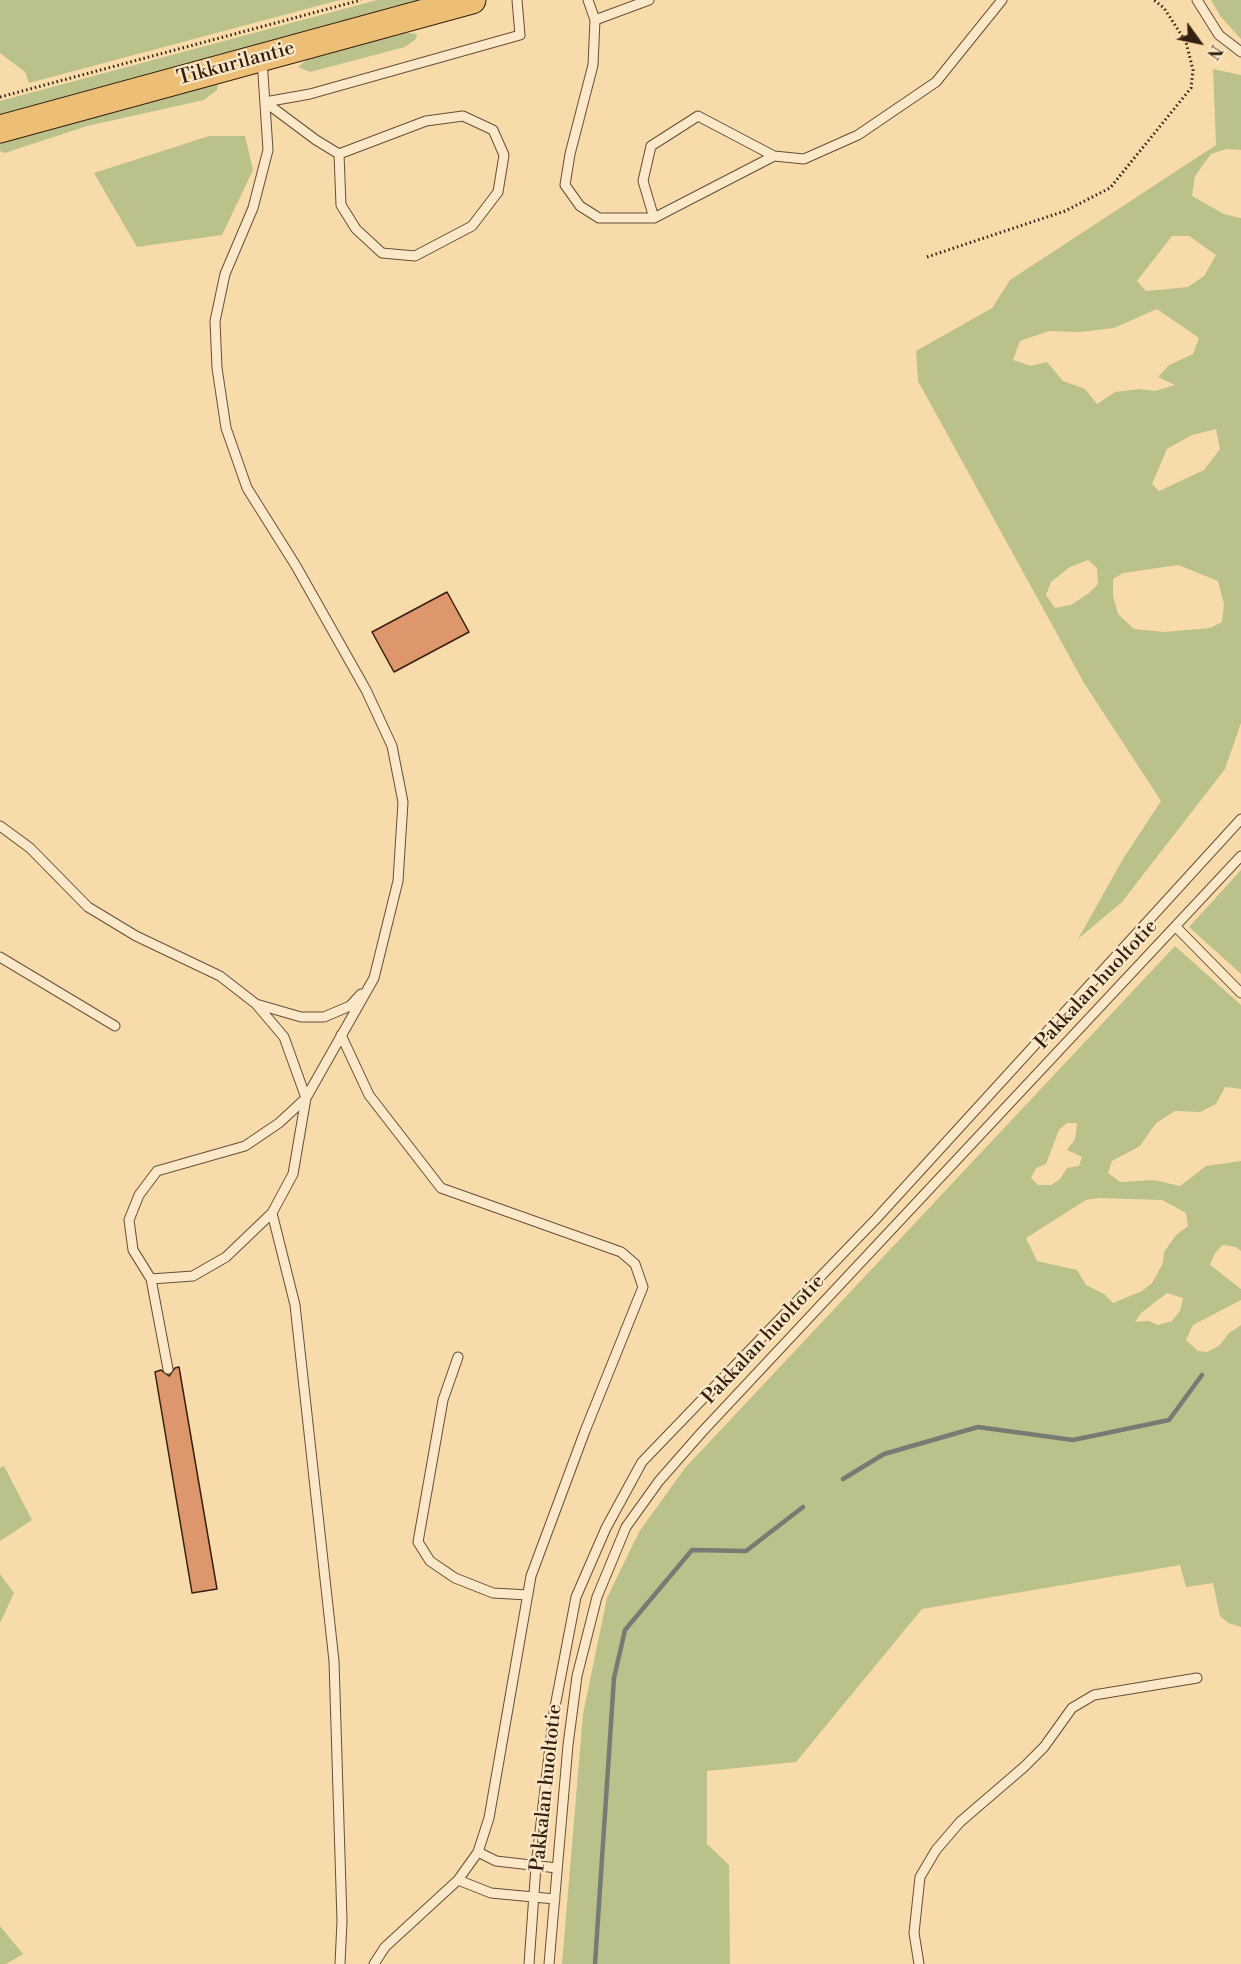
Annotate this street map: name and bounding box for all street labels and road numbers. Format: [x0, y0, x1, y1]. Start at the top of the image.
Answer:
street label: Tikkurilantie [175, 37, 297, 91]
street label: Pakkalan huoltotie [1031, 915, 1163, 1055]
street label: Pakkalan huoltotie [698, 1270, 830, 1410]
street label: Pakkalan huoltotie [526, 1703, 568, 1873]

